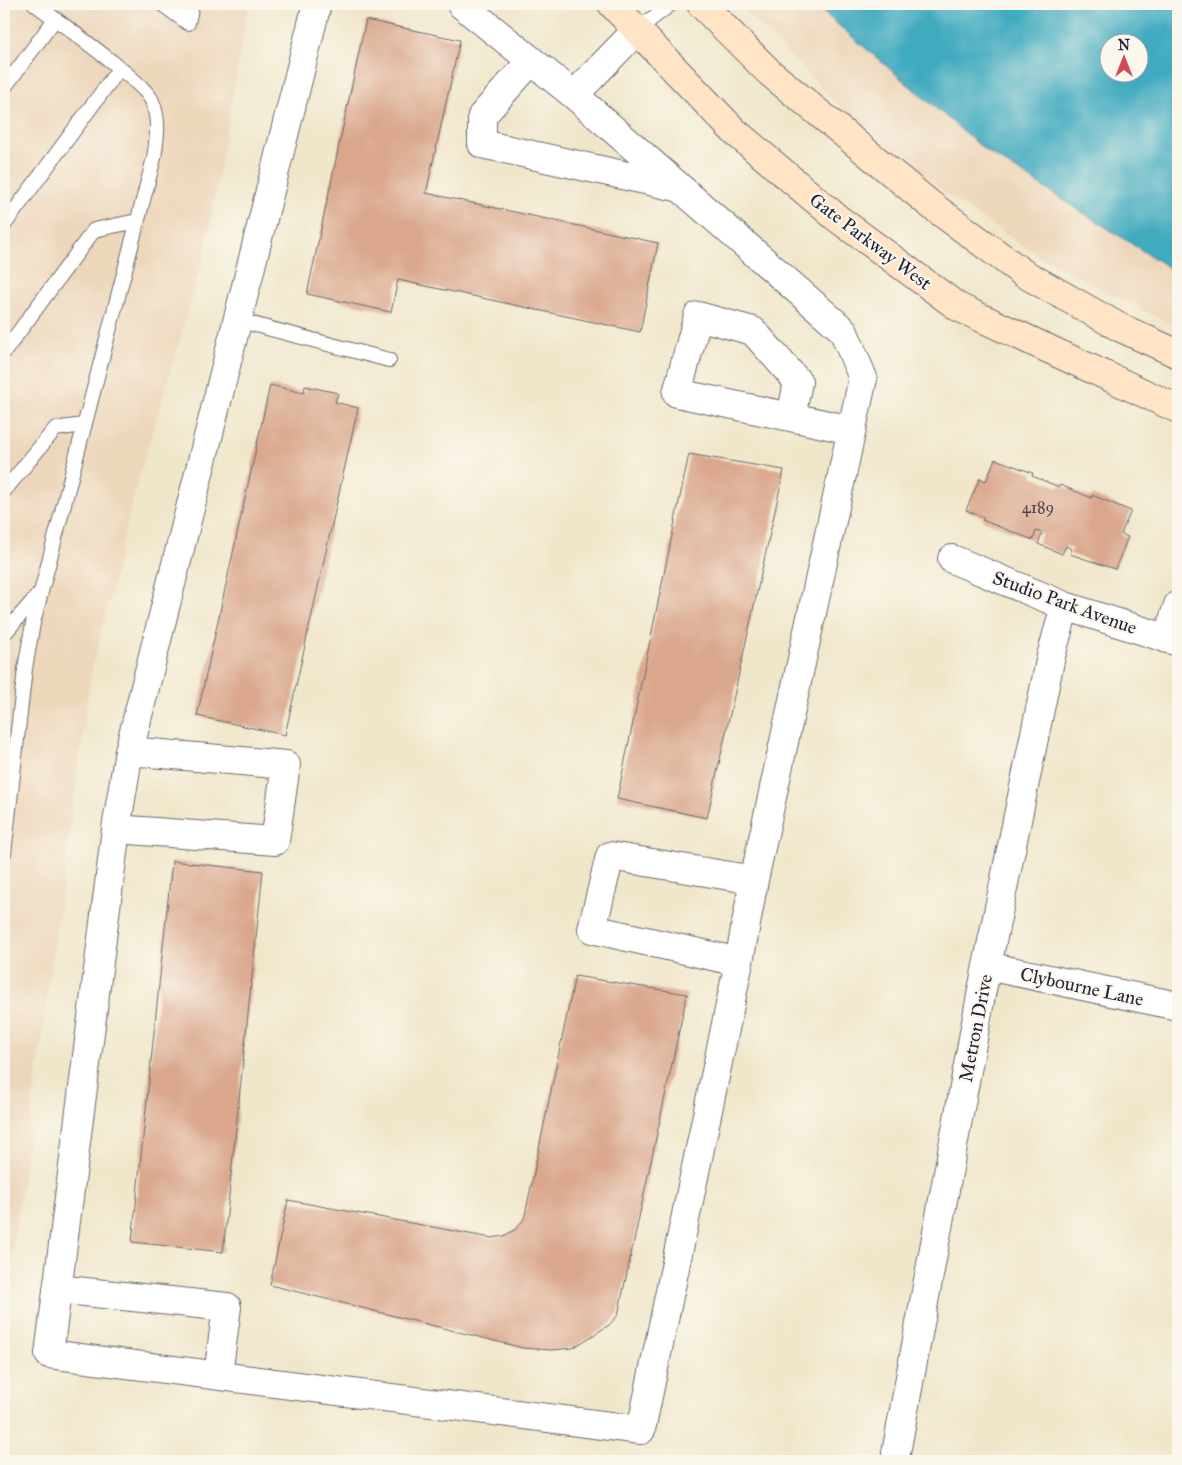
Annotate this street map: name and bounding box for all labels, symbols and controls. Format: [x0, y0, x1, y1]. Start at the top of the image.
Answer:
north arrow [1100, 32, 1150, 82]
text: N [1118, 37, 1130, 54]
street label: Gate Parkway West [805, 188, 937, 295]
house number: 4189 [1022, 498, 1054, 517]
street label: Studio Park Avenue [990, 566, 1140, 639]
street label: Clybourne Lane [1018, 962, 1146, 1011]
street label: Metron Drive [954, 972, 997, 1084]

